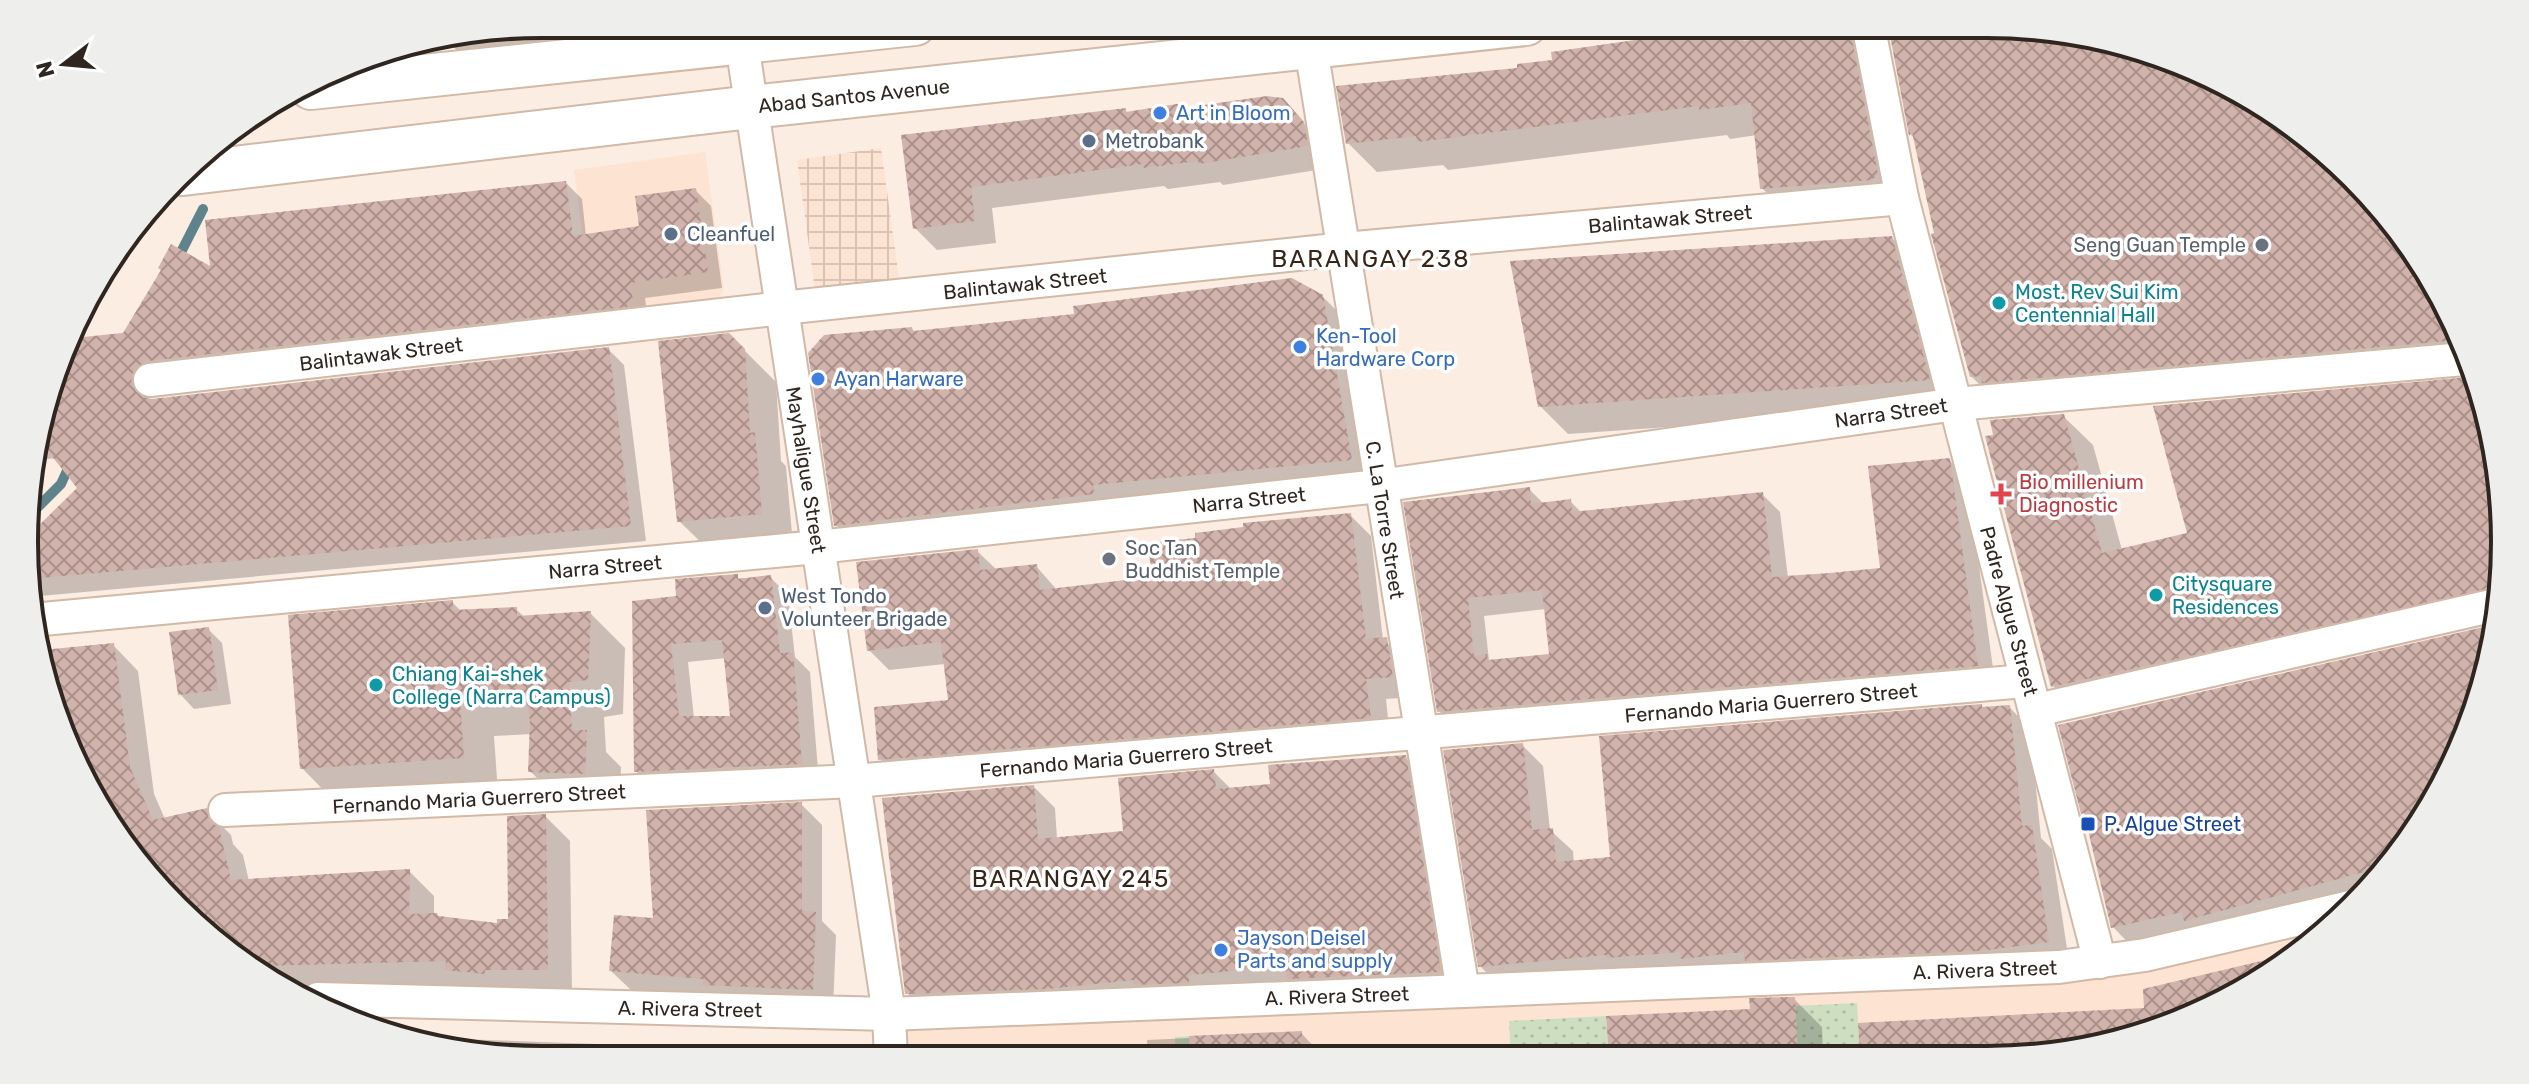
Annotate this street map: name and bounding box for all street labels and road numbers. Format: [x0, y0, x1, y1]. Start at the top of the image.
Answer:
street label: Abad Santos Avenue [757, 74, 951, 118]
street label: Balintawak Street [1587, 200, 1753, 238]
street label: Balintawak Street [942, 263, 1108, 305]
street label: Balintawak Street [298, 332, 464, 376]
street label: Mayhaligue Street [781, 385, 831, 555]
street label: Narra Street [1833, 393, 1949, 433]
street label: C. La Torre Street [1361, 439, 1409, 601]
street label: Narra Street [1191, 482, 1307, 518]
street label: Padre Algue Street [1975, 524, 2043, 699]
street label: Narra Street [547, 550, 663, 584]
street label: Fernando Maria Guerrero Street [1624, 678, 1919, 728]
street label: Fernando Maria Guerrero Street [979, 733, 1274, 783]
street label: Fernando Maria Guerrero Street [332, 779, 626, 819]
street label: A. Rivera Street [1912, 955, 2058, 985]
street label: A. Rivera Street [1264, 981, 1410, 1011]
street label: A. Rivera Street [618, 996, 763, 1022]

